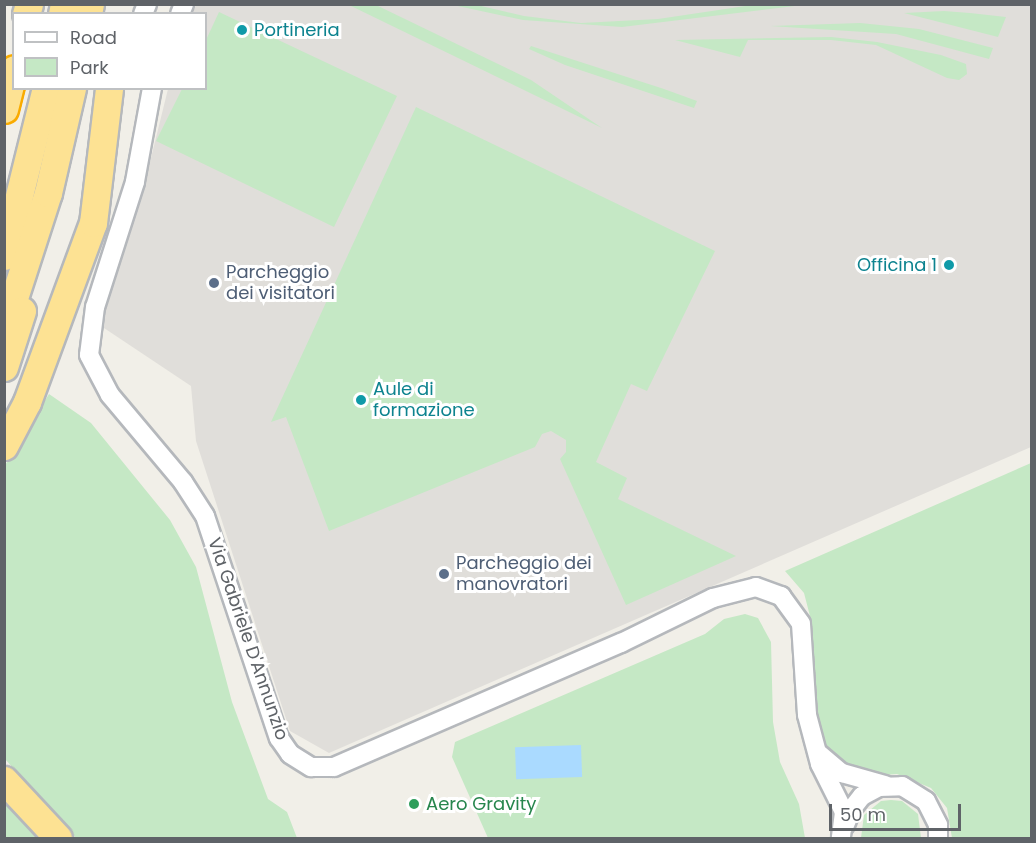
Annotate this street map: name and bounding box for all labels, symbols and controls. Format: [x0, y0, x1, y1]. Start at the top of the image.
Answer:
legend [12, 12, 207, 90]
place label: Portineria [254, 19, 340, 41]
marker: Portineria [235, 23, 249, 37]
text: Road [70, 25, 117, 50]
text: Park [70, 55, 109, 80]
place label: Officina 1 [857, 254, 937, 276]
marker: Officina 1 [942, 258, 956, 272]
place label: Parcheggio dei visitatori [226, 262, 335, 304]
marker: Parcheggio dei visitatori [207, 276, 221, 290]
place label: Aule di formazione [373, 379, 475, 422]
marker: Aule di formazione [354, 393, 368, 407]
street label: Via Gabriele D'Annunzio [203, 535, 293, 743]
place label: Parcheggio dei manovratori [456, 553, 592, 596]
marker: Parcheggio dei manovratori [437, 567, 451, 581]
scale bar [832, 792, 964, 830]
place label: Aero Gravity [426, 793, 536, 815]
marker: Aero Gravity [407, 797, 421, 811]
text: 50 m [840, 802, 886, 827]

